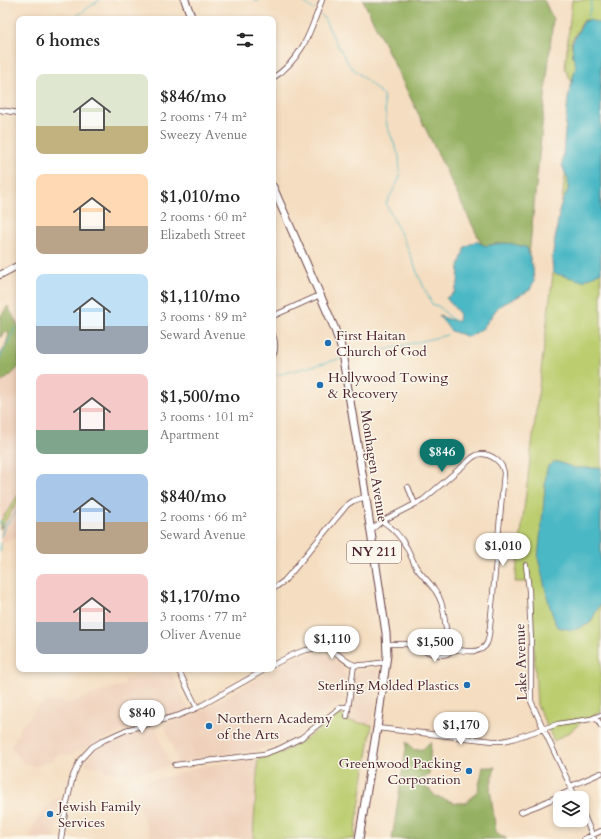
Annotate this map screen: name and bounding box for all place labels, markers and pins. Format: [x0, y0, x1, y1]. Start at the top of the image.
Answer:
place label: First Haitan Church of God [336, 326, 427, 361]
marker: First Haitan Church of God [323, 338, 333, 348]
place label: Hollywood Towing & Recovery [328, 368, 448, 403]
marker: Hollywood Towing & Recovery [315, 380, 325, 390]
pin: $846 [418, 439, 466, 473]
pin: $1,010 [470, 533, 536, 567]
pin: $1,110 [299, 626, 365, 660]
pin: $1,500 [402, 629, 468, 663]
place label: Sterling Molded Plastics [318, 676, 459, 695]
marker: Sterling Molded Plastics [462, 680, 472, 690]
pin: $840 [118, 700, 166, 734]
place label: Northern Academy of the Arts [217, 709, 333, 744]
pin: $1,170 [428, 712, 494, 746]
marker: Northern Academy of the Arts [204, 721, 214, 731]
place label: Greenwood Packing Corporation [339, 754, 461, 789]
marker: Greenwood Packing Corporation [464, 766, 474, 776]
place label: Jewish Family Services [56, 797, 142, 832]
marker: Jewish Family Services [45, 809, 55, 819]

